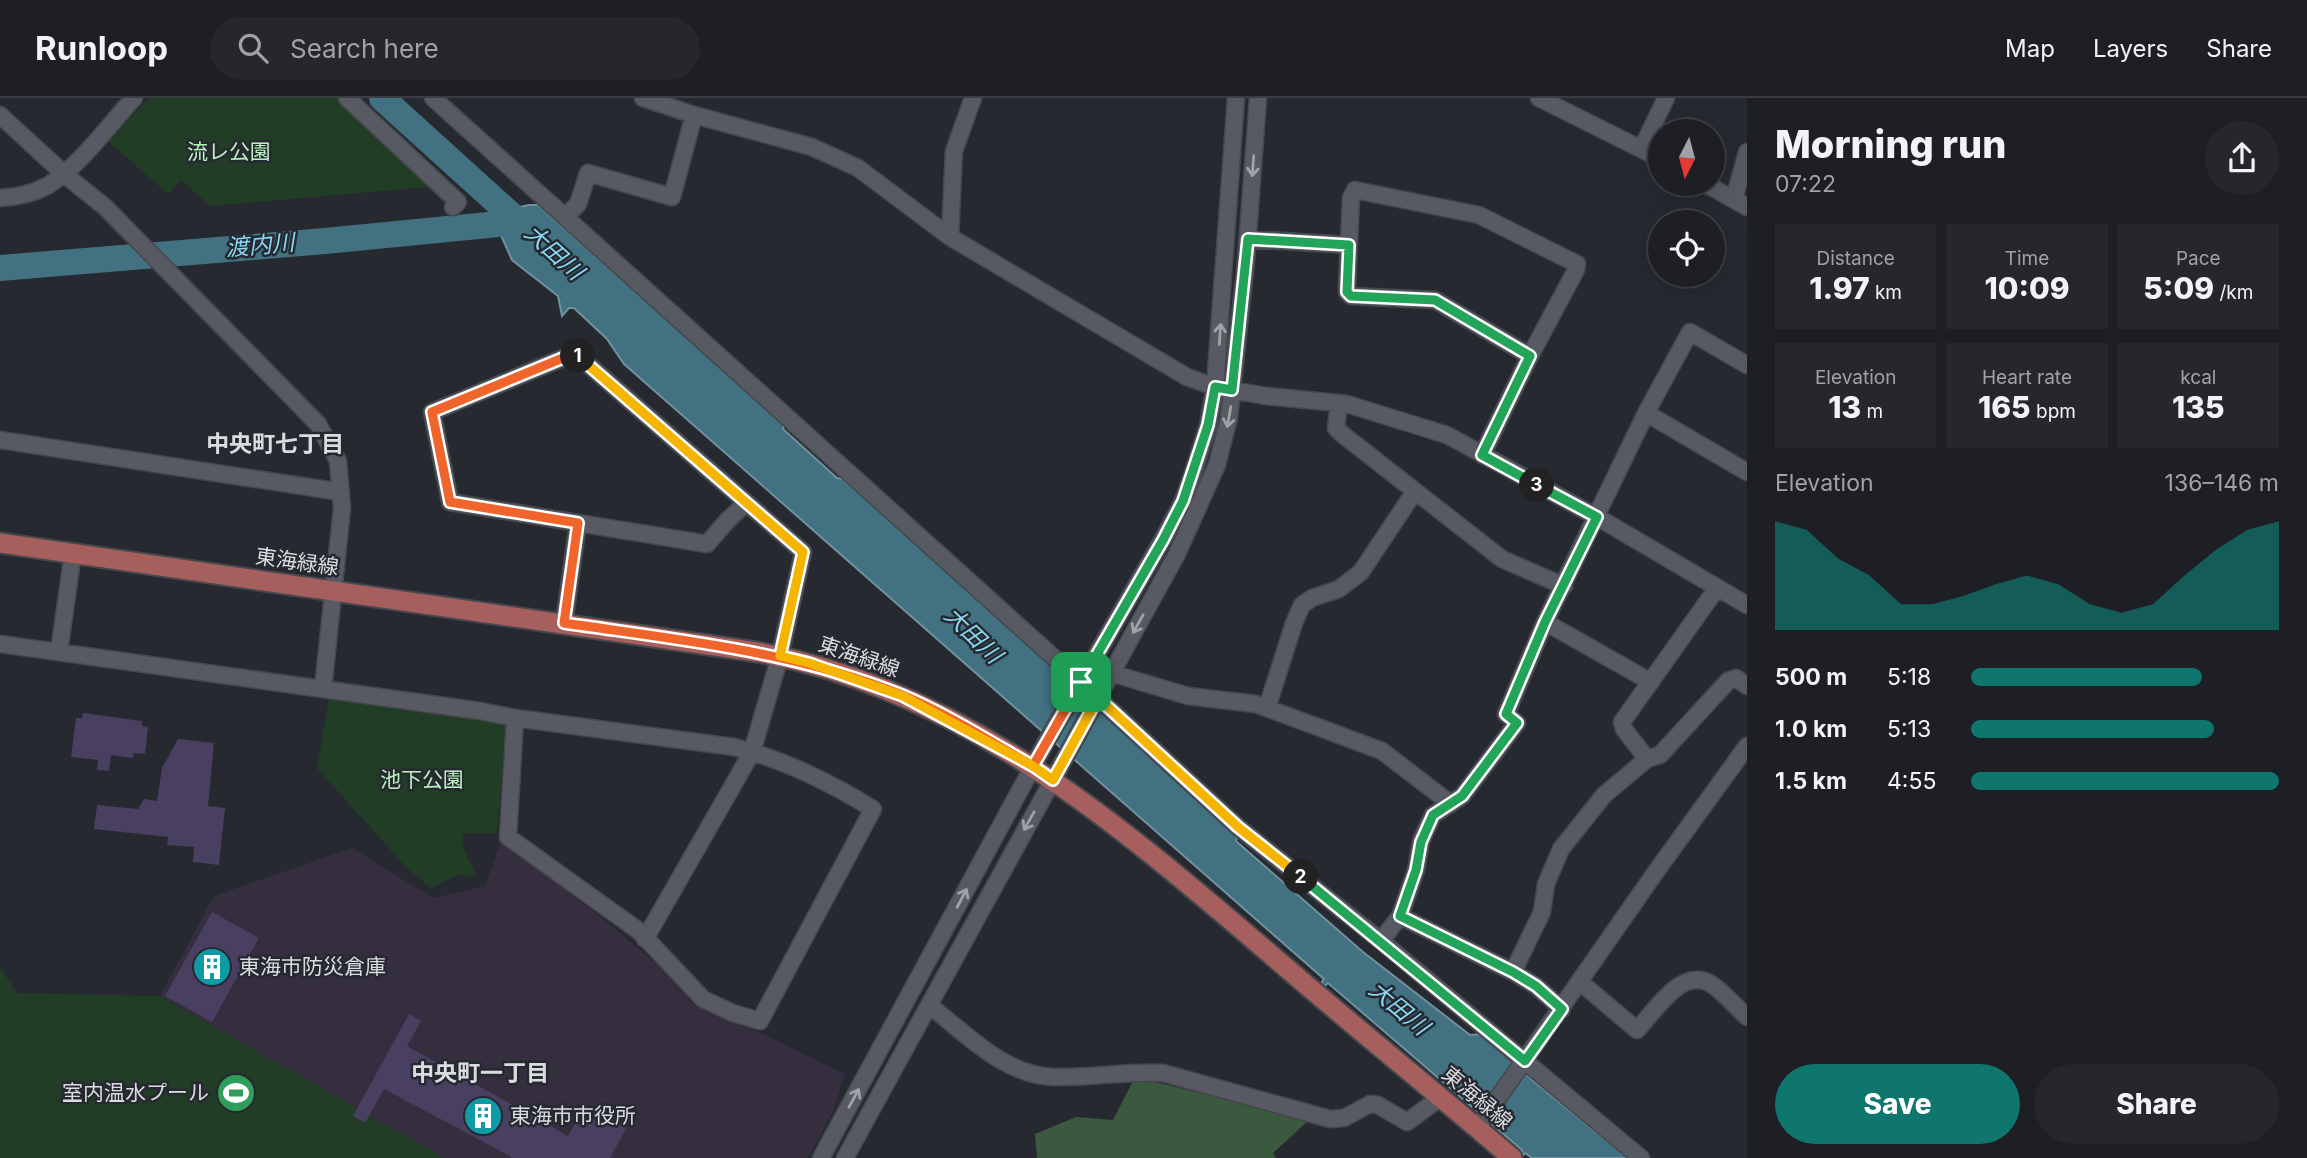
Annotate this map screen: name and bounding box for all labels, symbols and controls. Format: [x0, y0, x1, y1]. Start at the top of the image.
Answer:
search box [210, 17, 700, 80]
text: Runloop [35, 28, 168, 68]
icon: search [234, 29, 272, 67]
text: Search here [290, 33, 439, 64]
text: Map [2005, 34, 2055, 63]
text: Layers [2093, 34, 2168, 63]
text: Share [2206, 34, 2272, 63]
north arrow [1648, 119, 1726, 196]
map controls [1648, 119, 1725, 287]
text: Morning run [1775, 121, 2006, 167]
button: share [2205, 121, 2279, 195]
park label: 流レ公園 [187, 139, 271, 164]
one-way arrow [1246, 154, 1259, 177]
text: 07:22 [1775, 170, 1836, 198]
button: locate [1648, 210, 1725, 287]
water label: 大田川 [519, 219, 591, 287]
water label: 渡内川 [224, 228, 299, 262]
text: Distance [1816, 247, 1895, 270]
text: Time [2005, 247, 2049, 270]
text: Pace [2176, 247, 2221, 270]
text: 1.97 [1809, 270, 1870, 306]
text: 10:09 [1984, 270, 2070, 306]
text: 5:09 [2143, 270, 2214, 306]
text: km [1870, 281, 1902, 304]
text: /km [2214, 281, 2253, 304]
one-way arrow [1214, 323, 1227, 346]
pin: 1 [560, 338, 596, 374]
text: 1 [573, 344, 582, 367]
text: Elevation [1815, 366, 1896, 389]
text: Heart rate [1982, 366, 2072, 389]
text: kcal [2180, 366, 2216, 389]
text: 13 [1828, 389, 1861, 425]
text: 165 [1978, 389, 2031, 425]
text: 135 [2172, 389, 2225, 425]
text: m [1861, 400, 1883, 423]
text: bpm [2031, 400, 2076, 423]
one-way arrow [1222, 405, 1235, 428]
district label: 中央町七丁目 [206, 430, 344, 458]
pin: 3 [1520, 468, 1554, 502]
text: Elevation [1775, 469, 1874, 497]
text: 136–146 m [2165, 469, 2279, 497]
text: 3 [1530, 473, 1543, 496]
street label: 東海緑線 [254, 543, 340, 580]
water label: 大田川 [938, 601, 1010, 671]
one-way arrow [1131, 614, 1145, 634]
street label: 東海緑線 [815, 631, 903, 682]
pin [1051, 652, 1111, 712]
icon: arrive [1062, 663, 1100, 701]
text: 500 m [1775, 663, 1847, 691]
text: 5:18 [1887, 663, 1931, 691]
text: 1.0 km [1775, 715, 1847, 743]
text: 5:13 [1887, 715, 1931, 743]
park label: 池下公園 [380, 767, 464, 792]
text: 1.5 km [1775, 767, 1847, 795]
text: 4:55 [1887, 767, 1936, 795]
one-way arrow [1022, 810, 1035, 831]
pin: 2 [1284, 860, 1318, 894]
text: 2 [1295, 865, 1306, 888]
one-way arrow [956, 888, 969, 909]
building icon: 東海市防災倉庫 [191, 946, 233, 988]
place label: 東海市防災倉庫 [239, 954, 386, 979]
water label: 大田川 [1364, 975, 1437, 1043]
district label: 中央町一丁目 [411, 1059, 549, 1087]
street label: 東海緑線 [1437, 1061, 1518, 1134]
button: Save [1775, 1064, 2020, 1144]
button: Share [2034, 1064, 2279, 1144]
sports icon: 室内温水プール [215, 1072, 257, 1114]
place label: 室内温水プール [62, 1080, 209, 1105]
one-way arrow [848, 1088, 861, 1109]
building icon: 東海市市役所 [462, 1095, 504, 1137]
place label: 東海市市役所 [510, 1103, 636, 1128]

